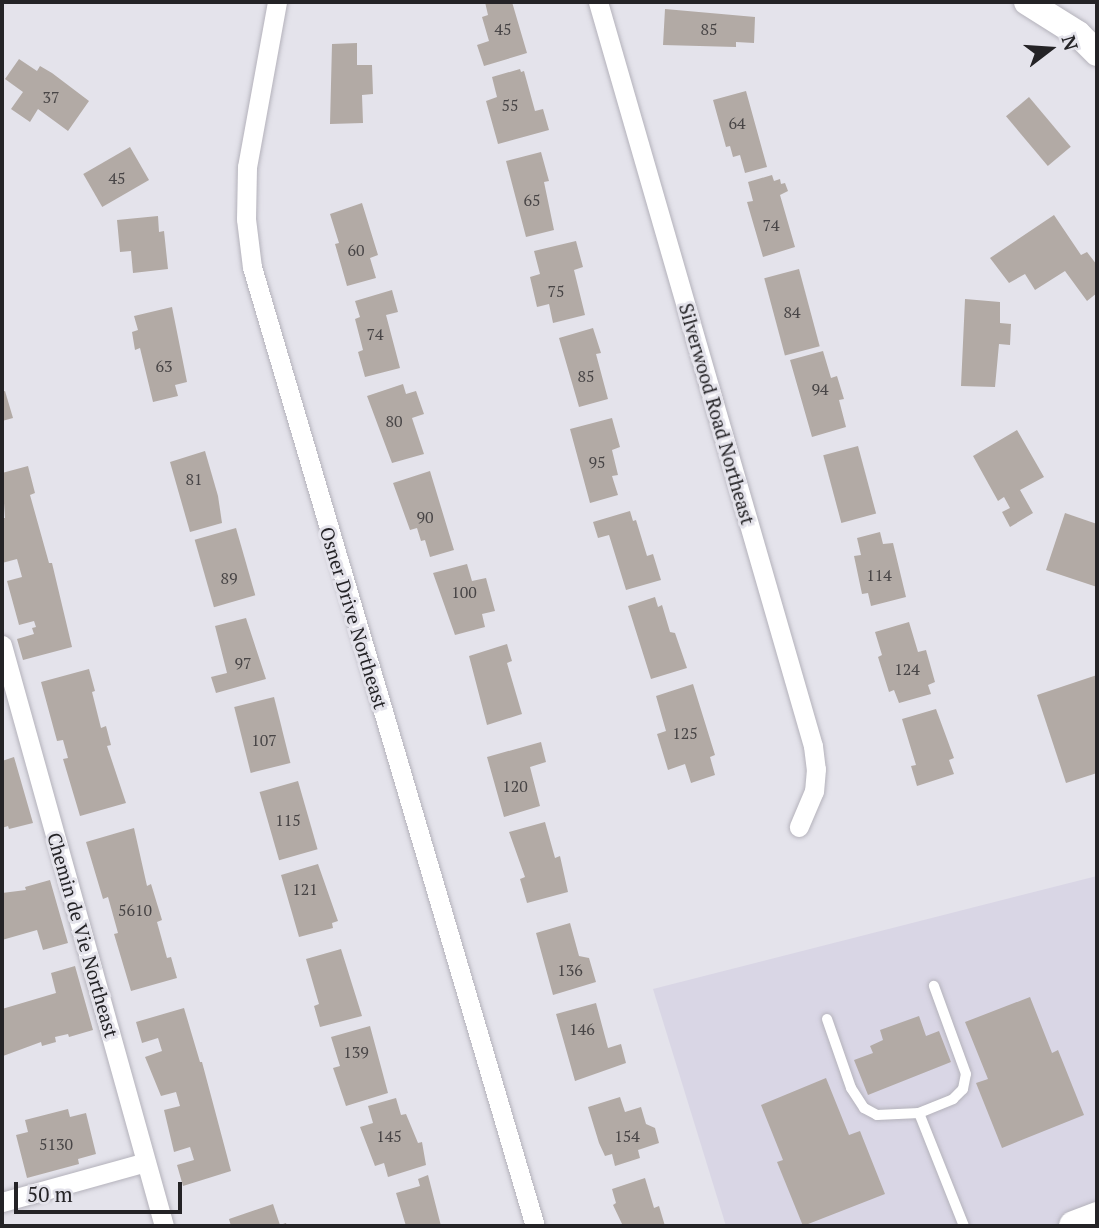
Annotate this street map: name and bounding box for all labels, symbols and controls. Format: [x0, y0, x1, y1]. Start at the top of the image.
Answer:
north arrow [1015, 14, 1085, 84]
house number: 45 [494, 19, 512, 39]
house number: 85 [700, 19, 718, 39]
text: N [1057, 32, 1085, 53]
house number: 37 [42, 87, 60, 107]
house number: 55 [501, 95, 519, 115]
house number: 64 [728, 113, 746, 133]
house number: 45 [108, 168, 126, 188]
house number: 65 [523, 190, 541, 210]
house number: 74 [762, 215, 780, 235]
house number: 60 [347, 240, 365, 260]
house number: 75 [547, 281, 565, 301]
street label: Silverwood Road Northeast [674, 301, 760, 527]
house number: 84 [783, 302, 801, 322]
house number: 74 [366, 324, 384, 344]
house number: 63 [155, 356, 173, 376]
house number: 85 [577, 366, 595, 386]
house number: 94 [811, 379, 829, 399]
house number: 80 [385, 411, 403, 431]
house number: 95 [588, 452, 606, 472]
house number: 81 [185, 469, 203, 489]
house number: 90 [416, 507, 434, 527]
street label: Osner Drive Northeast [315, 524, 393, 712]
house number: 114 [866, 565, 892, 585]
house number: 89 [220, 568, 238, 588]
house number: 100 [451, 582, 477, 602]
house number: 97 [234, 653, 252, 673]
house number: 124 [894, 659, 920, 679]
house number: 125 [672, 723, 698, 743]
house number: 107 [251, 730, 277, 750]
house number: 120 [502, 776, 528, 796]
house number: 115 [275, 810, 301, 830]
street label: Chemin de Vie Northeast [43, 830, 123, 1040]
house number: 121 [292, 879, 318, 899]
house number: 5610 [118, 900, 152, 920]
house number: 136 [557, 960, 583, 980]
house number: 146 [569, 1019, 595, 1039]
house number: 139 [343, 1042, 369, 1062]
house number: 145 [376, 1126, 402, 1146]
house number: 154 [614, 1126, 640, 1146]
house number: 5130 [39, 1134, 73, 1154]
scale bar [18, 1168, 186, 1212]
text: 50 m [27, 1180, 73, 1208]

